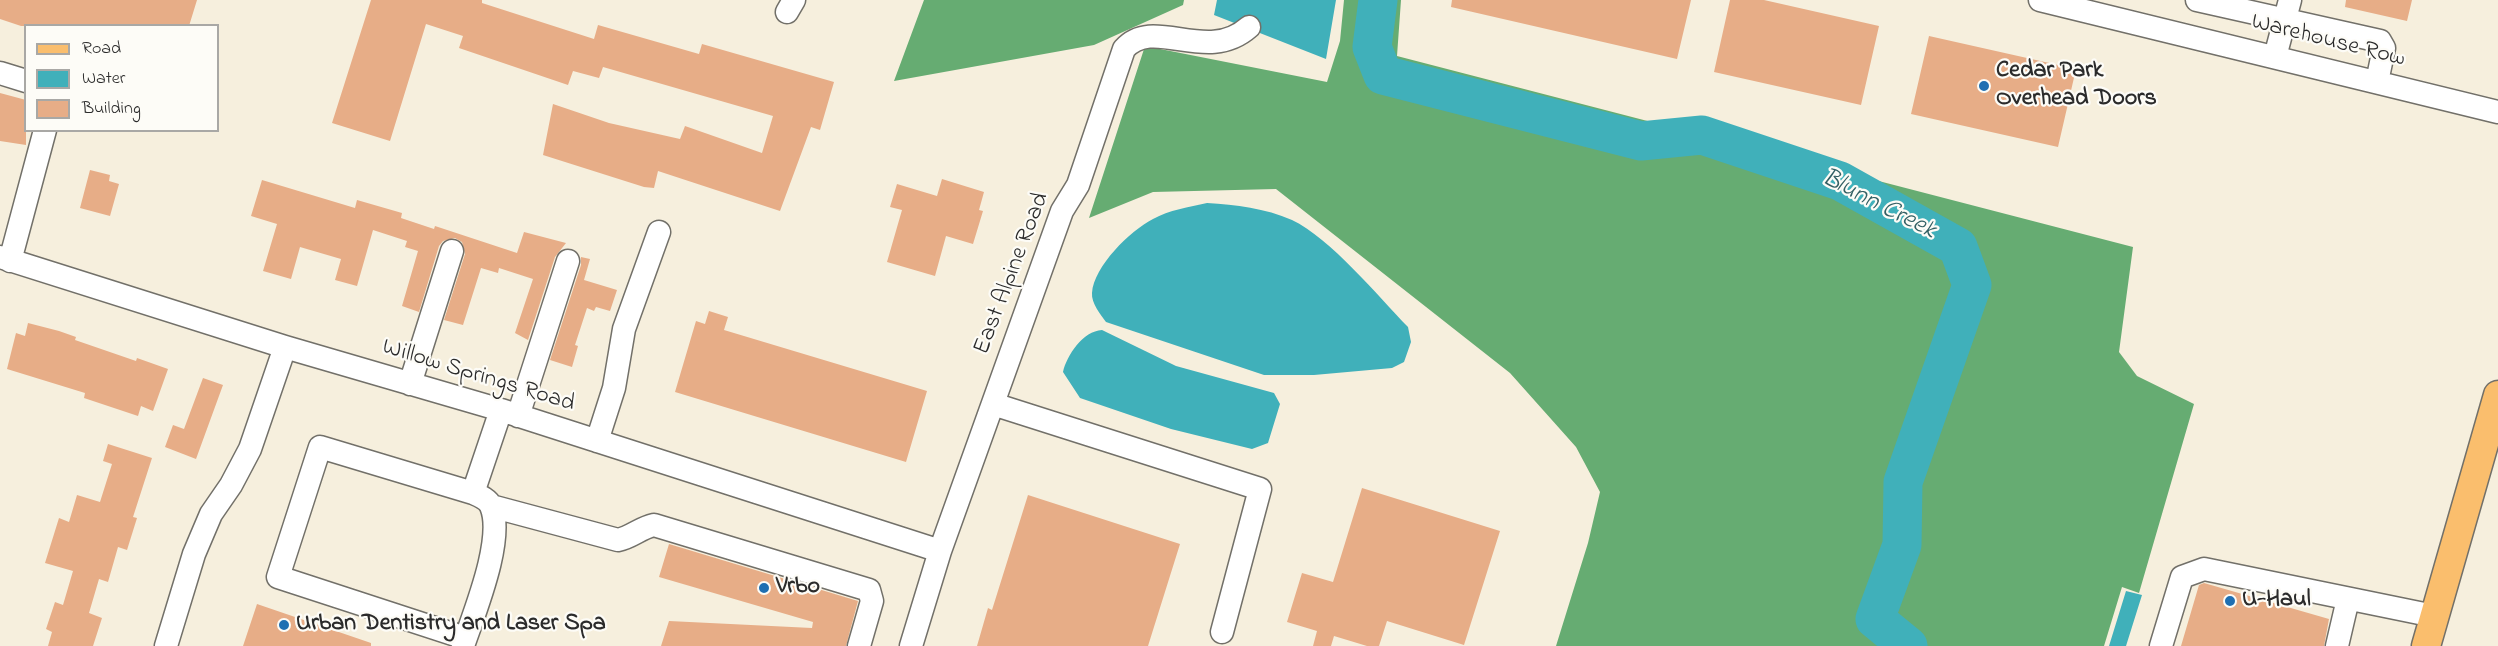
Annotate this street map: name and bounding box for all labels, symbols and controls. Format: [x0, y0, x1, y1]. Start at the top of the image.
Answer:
street label: Warehouse Row [2248, 9, 2408, 75]
legend [24, 24, 219, 132]
text: Road [82, 36, 121, 62]
place label: Cedar Park Overhead Doors [1996, 58, 2157, 114]
text: Water [82, 66, 125, 92]
marker: Cedar Park Overhead Doors [1977, 79, 1991, 93]
text: Building [82, 96, 141, 122]
water label: Blunn Creek [1816, 164, 1940, 248]
street label: East Alpine Road [969, 189, 1057, 359]
street label: Willow Springs Road [378, 334, 578, 420]
place label: Vrbo [776, 574, 820, 602]
marker: Vrbo [757, 581, 771, 595]
place label: U-Haul [2242, 587, 2311, 615]
marker: U-Haul [2223, 594, 2237, 608]
place label: Urban Dentistry and Laser Spa [296, 611, 606, 639]
marker: Urban Dentistry and Laser Spa [277, 618, 291, 632]

